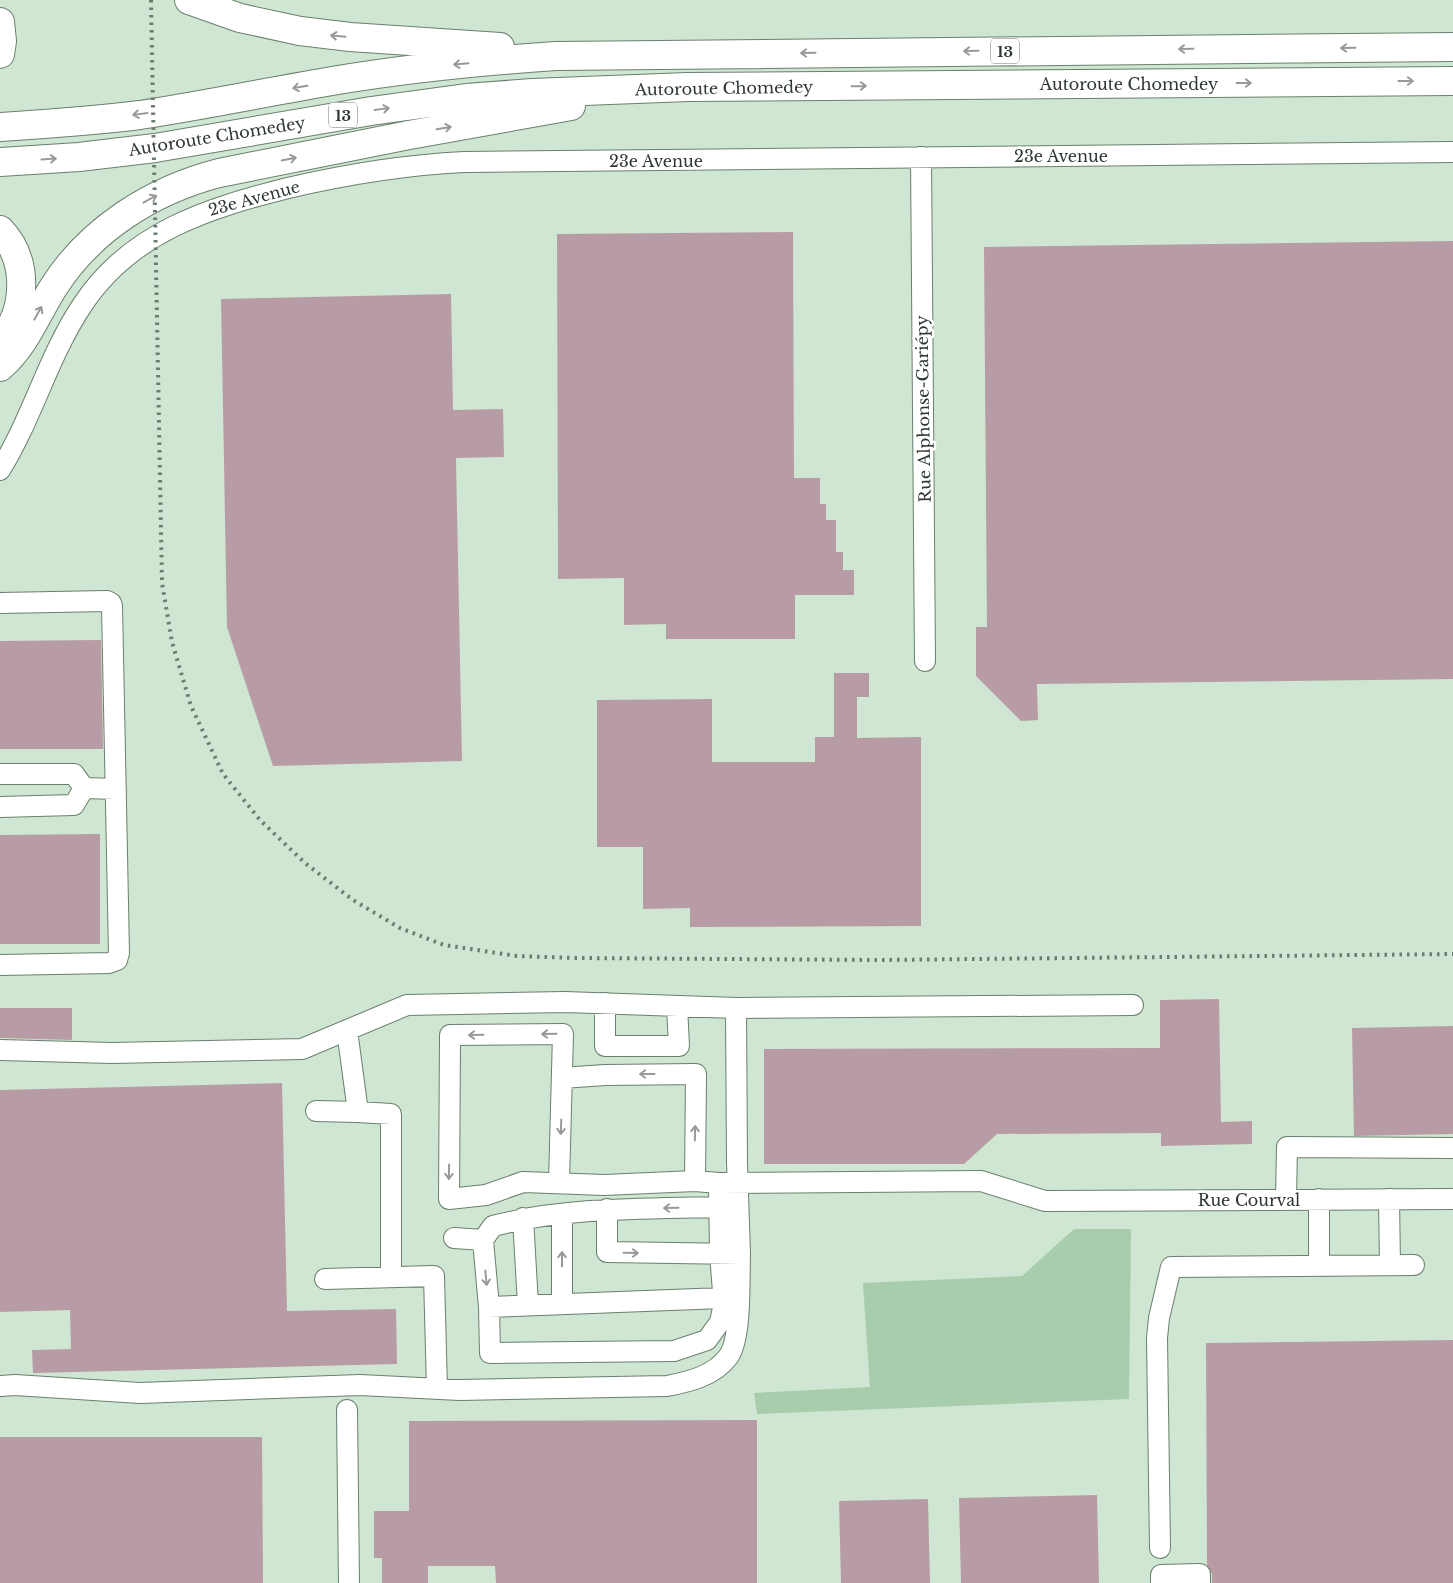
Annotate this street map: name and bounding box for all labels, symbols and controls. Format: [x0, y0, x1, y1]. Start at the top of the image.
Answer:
one-way arrow [330, 31, 346, 41]
road number: 13 [991, 38, 1019, 64]
one-way arrow [1340, 43, 1356, 53]
one-way arrow [1178, 44, 1194, 54]
one-way arrow [963, 46, 979, 56]
one-way arrow [800, 48, 816, 58]
one-way arrow [453, 59, 469, 69]
street label: Autoroute Chomedey [1039, 74, 1219, 94]
street label: Autoroute Chomedey [634, 76, 814, 100]
one-way arrow [1398, 77, 1414, 86]
one-way arrow [1236, 78, 1252, 88]
one-way arrow [851, 81, 867, 91]
one-way arrow [292, 82, 308, 92]
road number: 13 [329, 102, 357, 128]
one-way arrow [374, 104, 390, 114]
one-way arrow [132, 110, 148, 120]
street label: Autoroute Chomedey [126, 112, 307, 160]
one-way arrow [436, 123, 452, 133]
street label: 23e Avenue [1014, 146, 1108, 166]
street label: 23e Avenue [609, 151, 703, 171]
one-way arrow [40, 154, 56, 164]
one-way arrow [280, 154, 296, 164]
street label: 23e Avenue [206, 176, 302, 220]
one-way arrow [143, 194, 157, 204]
one-way arrow [33, 306, 43, 321]
street label: Rue Alphonse-Gariépy [911, 315, 935, 503]
one-way arrow [541, 1029, 557, 1039]
one-way arrow [469, 1030, 485, 1040]
one-way arrow [639, 1069, 656, 1079]
one-way arrow [556, 1118, 566, 1134]
one-way arrow [690, 1125, 700, 1141]
one-way arrow [444, 1164, 454, 1180]
street label: Rue Courval [1198, 1190, 1300, 1210]
one-way arrow [663, 1203, 679, 1213]
one-way arrow [622, 1248, 638, 1258]
one-way arrow [557, 1251, 567, 1268]
one-way arrow [481, 1270, 491, 1286]

